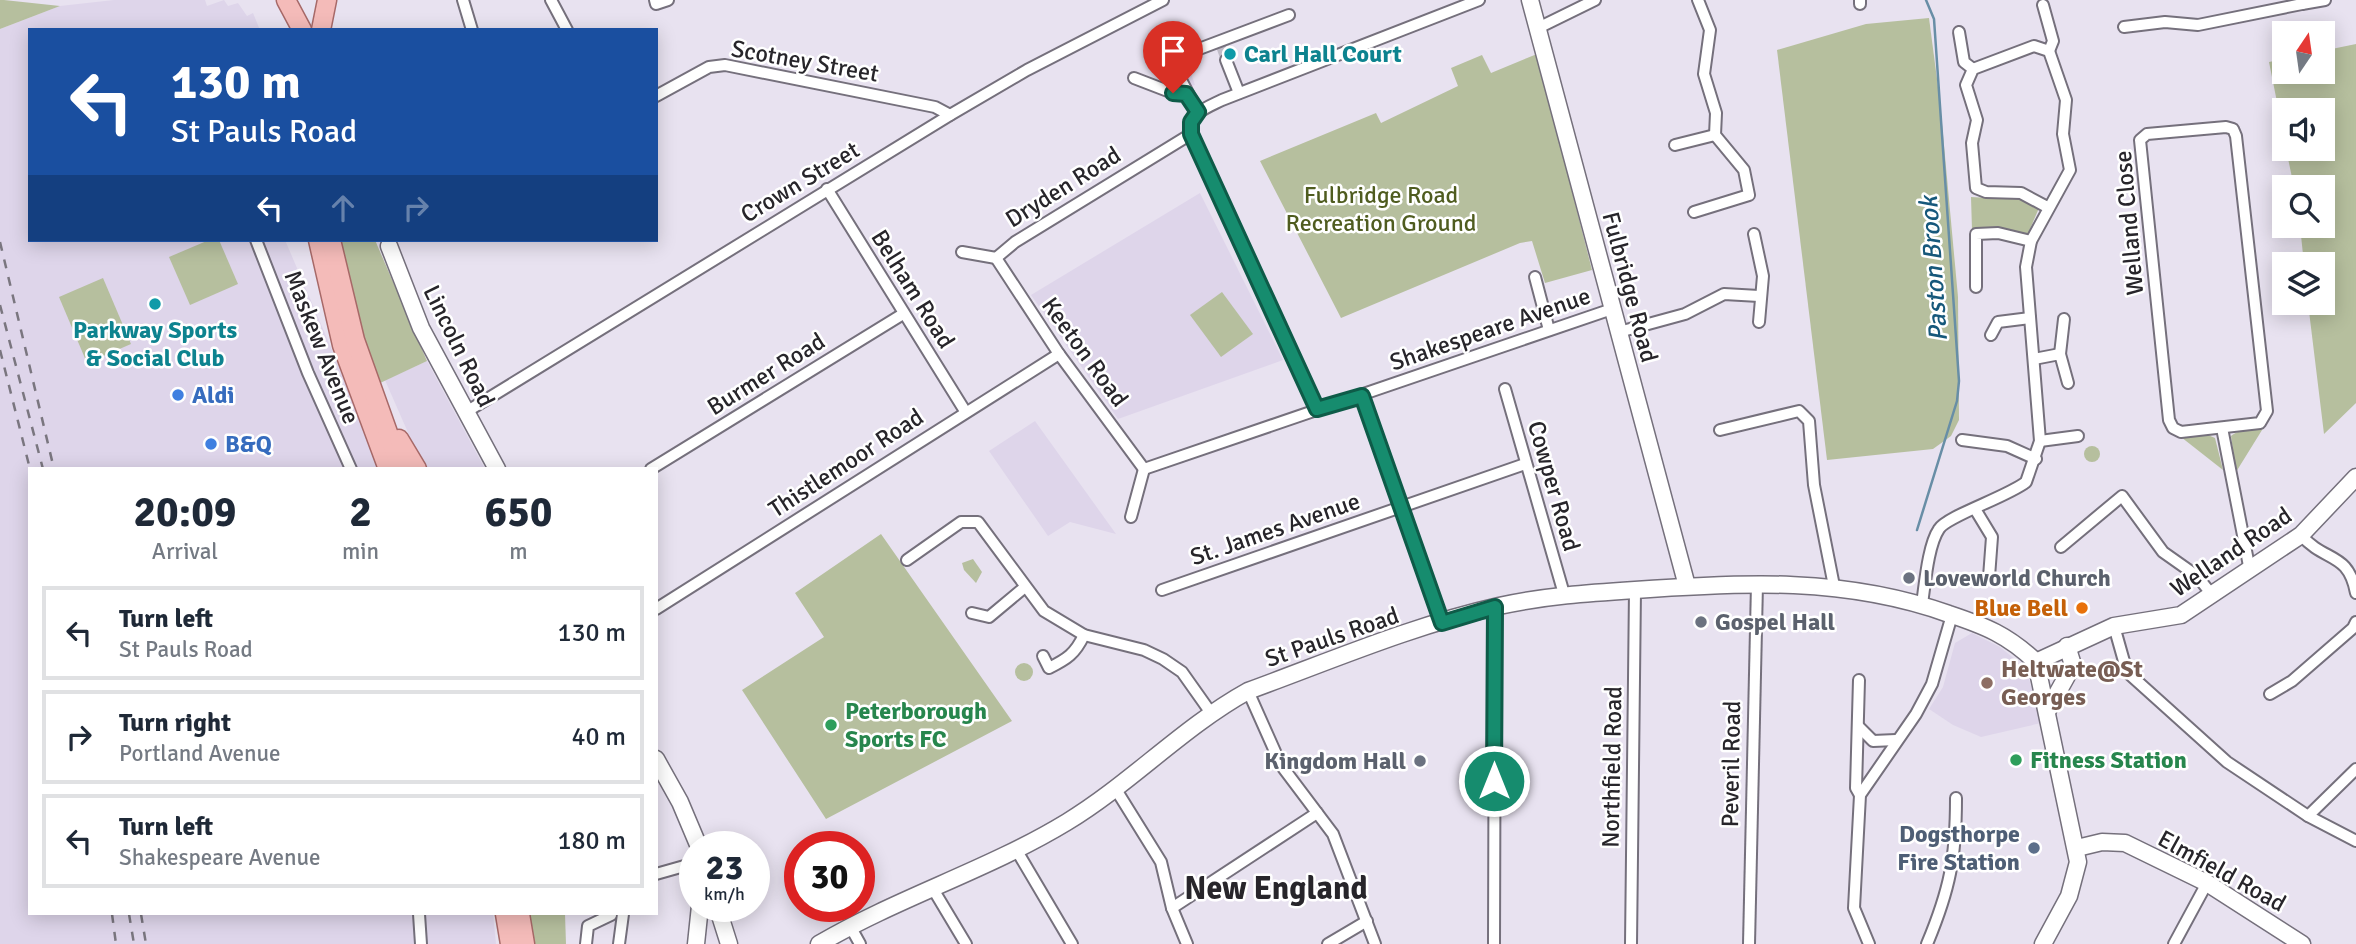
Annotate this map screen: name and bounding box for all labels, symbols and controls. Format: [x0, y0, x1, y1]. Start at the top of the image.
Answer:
pin [1143, 21, 1203, 93]
north arrow [2272, 21, 2334, 84]
map controls [2272, 21, 2335, 315]
icon: arrive [1154, 32, 1192, 70]
street label: Scotney Street [729, 33, 881, 89]
place label: Carl Hall Court [1244, 39, 1402, 69]
marker: Carl Hall Court [1222, 46, 1238, 62]
text: 130 m [171, 52, 301, 112]
icon: left [56, 56, 147, 147]
button: sound [2272, 98, 2335, 161]
text: St Pauls Road [171, 112, 357, 151]
street label: Crown Street [735, 135, 865, 229]
street label: Dryden Road [1000, 140, 1126, 234]
street label: Welland Close [2108, 150, 2150, 296]
button: search [2272, 175, 2335, 238]
park label: Fulbridge Road Recreation Ground [1286, 180, 1476, 238]
icon: left [251, 189, 289, 227]
icon: ahead [324, 189, 362, 227]
icon: right [397, 189, 435, 227]
water label: Paston Brook [1913, 193, 1955, 343]
street label: Fulbridge Road [1596, 208, 1664, 366]
street label: Belham Road [865, 224, 961, 354]
button: layers [2272, 252, 2335, 315]
street label: Maskew Avenue [278, 266, 366, 428]
street label: Lincoln Road [417, 280, 501, 412]
street label: Shakespeare Avenue [1386, 281, 1594, 377]
street label: Keeton Road [1035, 291, 1135, 413]
marker: Parkway Sports & Social Club [147, 296, 163, 312]
place label: Parkway Sports & Social Club [73, 315, 237, 373]
street label: Burmer Road [702, 326, 830, 422]
place label: Aldi [192, 380, 235, 410]
marker: Aldi [170, 387, 186, 403]
street label: Thistlemoor Road [763, 402, 929, 524]
street label: Cowper Road [1521, 417, 1587, 555]
place label: B&Q [225, 429, 272, 459]
marker: B&Q [203, 436, 219, 452]
street label: St. James Avenue [1186, 486, 1364, 572]
text: 20:09 [133, 487, 237, 538]
text: 2 [349, 487, 372, 538]
text: 650 [484, 487, 553, 538]
street label: Welland Road [2165, 500, 2297, 604]
text: Arrival [152, 537, 218, 566]
text: min [342, 537, 379, 566]
text: m [509, 537, 528, 566]
place label: Loveworld Church [1923, 563, 2111, 593]
marker: Loveworld Church [1901, 570, 1917, 586]
place label: Blue Bell [1974, 593, 2068, 623]
street label: St Pauls Road [1261, 600, 1403, 674]
marker: Blue Bell [2074, 600, 2090, 616]
text: Turn left [119, 603, 213, 635]
place label: Gospel Hall [1715, 607, 1836, 637]
icon: left [60, 614, 98, 652]
marker: Gospel Hall [1693, 614, 1709, 630]
text: 130 m [557, 617, 626, 649]
text: St Pauls Road [119, 635, 253, 664]
place label: Heltwate@St Georges [2001, 654, 2143, 712]
marker: Heltwate@St Georges [1979, 675, 1995, 691]
street label: Northfield Road [1596, 686, 1628, 848]
place label: Peterborough Sports FC [845, 696, 987, 754]
street label: Peveril Road [1715, 700, 1747, 828]
text: Turn right [119, 707, 231, 739]
marker: Peterborough Sports FC [823, 717, 839, 733]
icon: right [60, 718, 98, 756]
text: 40 m [571, 721, 626, 753]
text: Portland Avenue [119, 739, 281, 768]
position arrow [1457, 744, 1531, 818]
place label: Fitness Station [2030, 745, 2187, 775]
place label: Kingdom Hall [1264, 746, 1406, 776]
marker: Fitness Station [2008, 752, 2024, 768]
marker: Kingdom Hall [1412, 753, 1428, 769]
text: Turn left [119, 811, 213, 843]
place label: Dogsthorpe Fire Station [1897, 819, 2020, 877]
icon: left [60, 822, 98, 860]
street label: Elmfield Road [2153, 823, 2291, 919]
text: 180 m [557, 825, 626, 857]
speed limit sign: 30 [784, 831, 875, 922]
marker: Dogsthorpe Fire Station [2026, 840, 2042, 856]
text: Shakespeare Avenue [119, 843, 321, 872]
text: 23 [706, 846, 743, 889]
district label: New England [1184, 869, 1368, 908]
text: km/h [704, 883, 745, 905]

